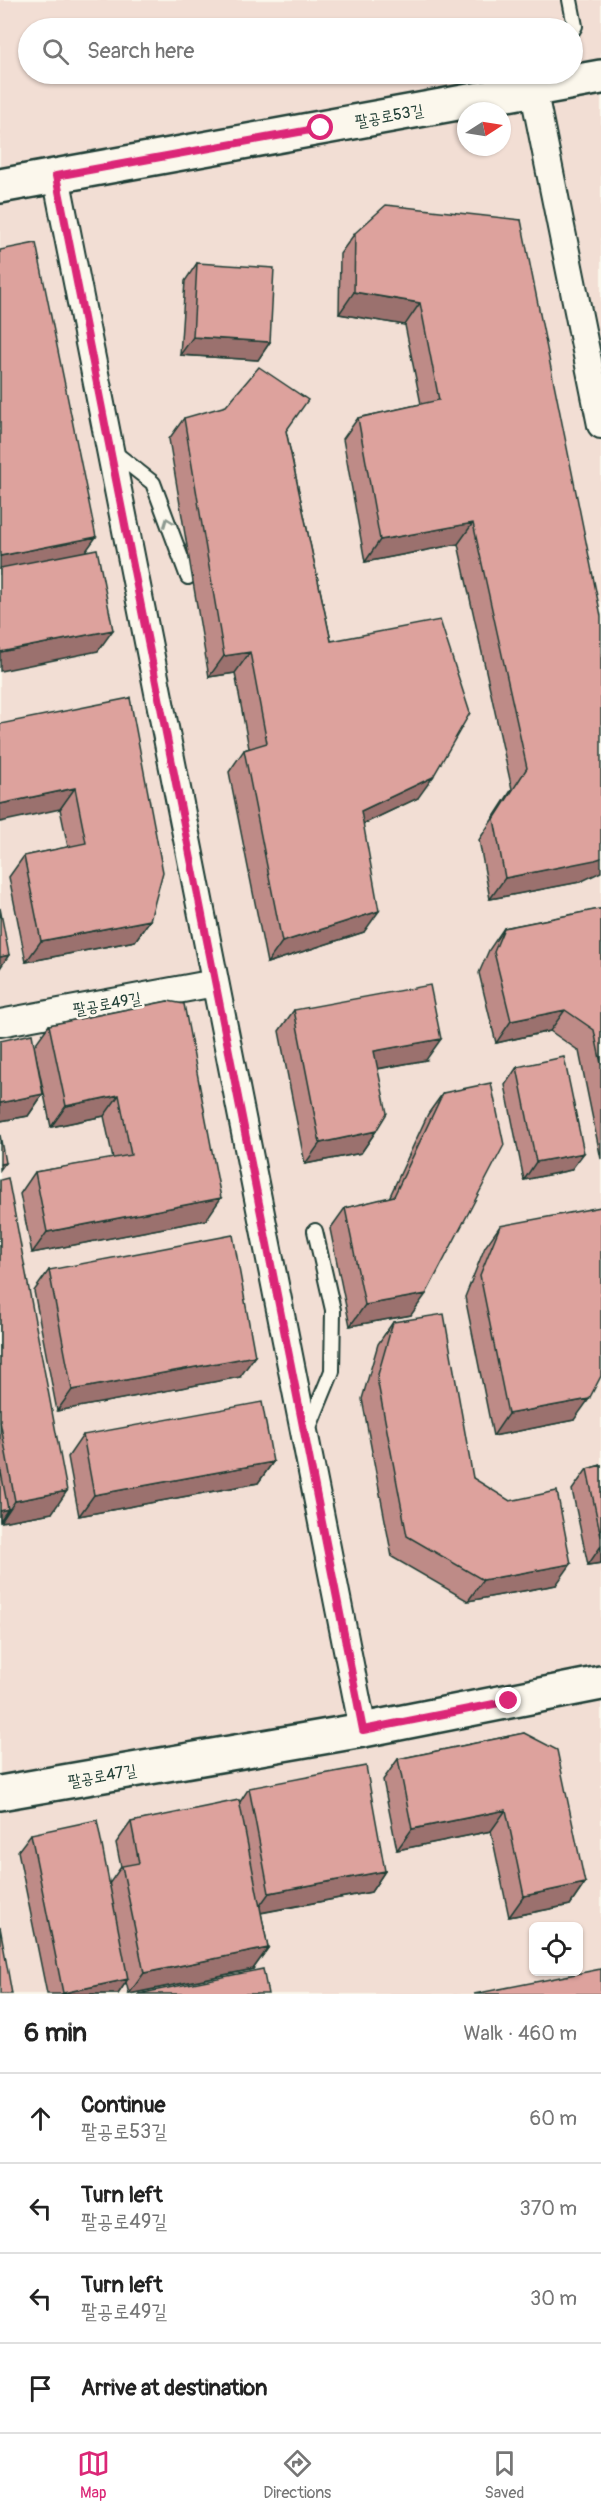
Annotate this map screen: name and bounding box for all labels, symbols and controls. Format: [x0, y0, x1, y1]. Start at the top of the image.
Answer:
search box [18, 18, 583, 84]
icon: search [39, 35, 72, 68]
text: Search here [87, 37, 194, 65]
street label: 팔공로53길 [353, 100, 425, 132]
north arrow [457, 102, 511, 156]
route start [307, 114, 333, 140]
one-way arrow [162, 517, 175, 528]
street label: 팔공로49길 [71, 988, 143, 1020]
route end [495, 1687, 521, 1713]
street label: 팔공로47길 [66, 1760, 138, 1792]
map controls [529, 1922, 583, 1976]
button: locate [529, 1922, 583, 1976]
text: 6 min [24, 2017, 87, 2049]
text: Walk · 460 m [463, 2021, 577, 2046]
text: Continue [81, 2091, 165, 2119]
icon: ahead [24, 2102, 57, 2135]
text: 60 m [530, 2106, 577, 2131]
text: 팔공로53길 [81, 2119, 167, 2144]
text: Turn left [81, 2181, 163, 2209]
icon: left [24, 2192, 57, 2225]
text: 370 m [520, 2196, 577, 2221]
text: 팔공로49길 [81, 2209, 167, 2234]
text: Turn left [81, 2271, 163, 2299]
icon: left [24, 2282, 57, 2315]
text: 30 m [530, 2286, 577, 2311]
text: 팔공로49길 [81, 2299, 167, 2324]
icon: arrive [24, 2372, 57, 2405]
text: Arrive at destination [81, 2374, 267, 2402]
tab: Map [77, 2447, 110, 2503]
tab: Directions [263, 2447, 331, 2503]
tab: Saved [485, 2447, 524, 2503]

